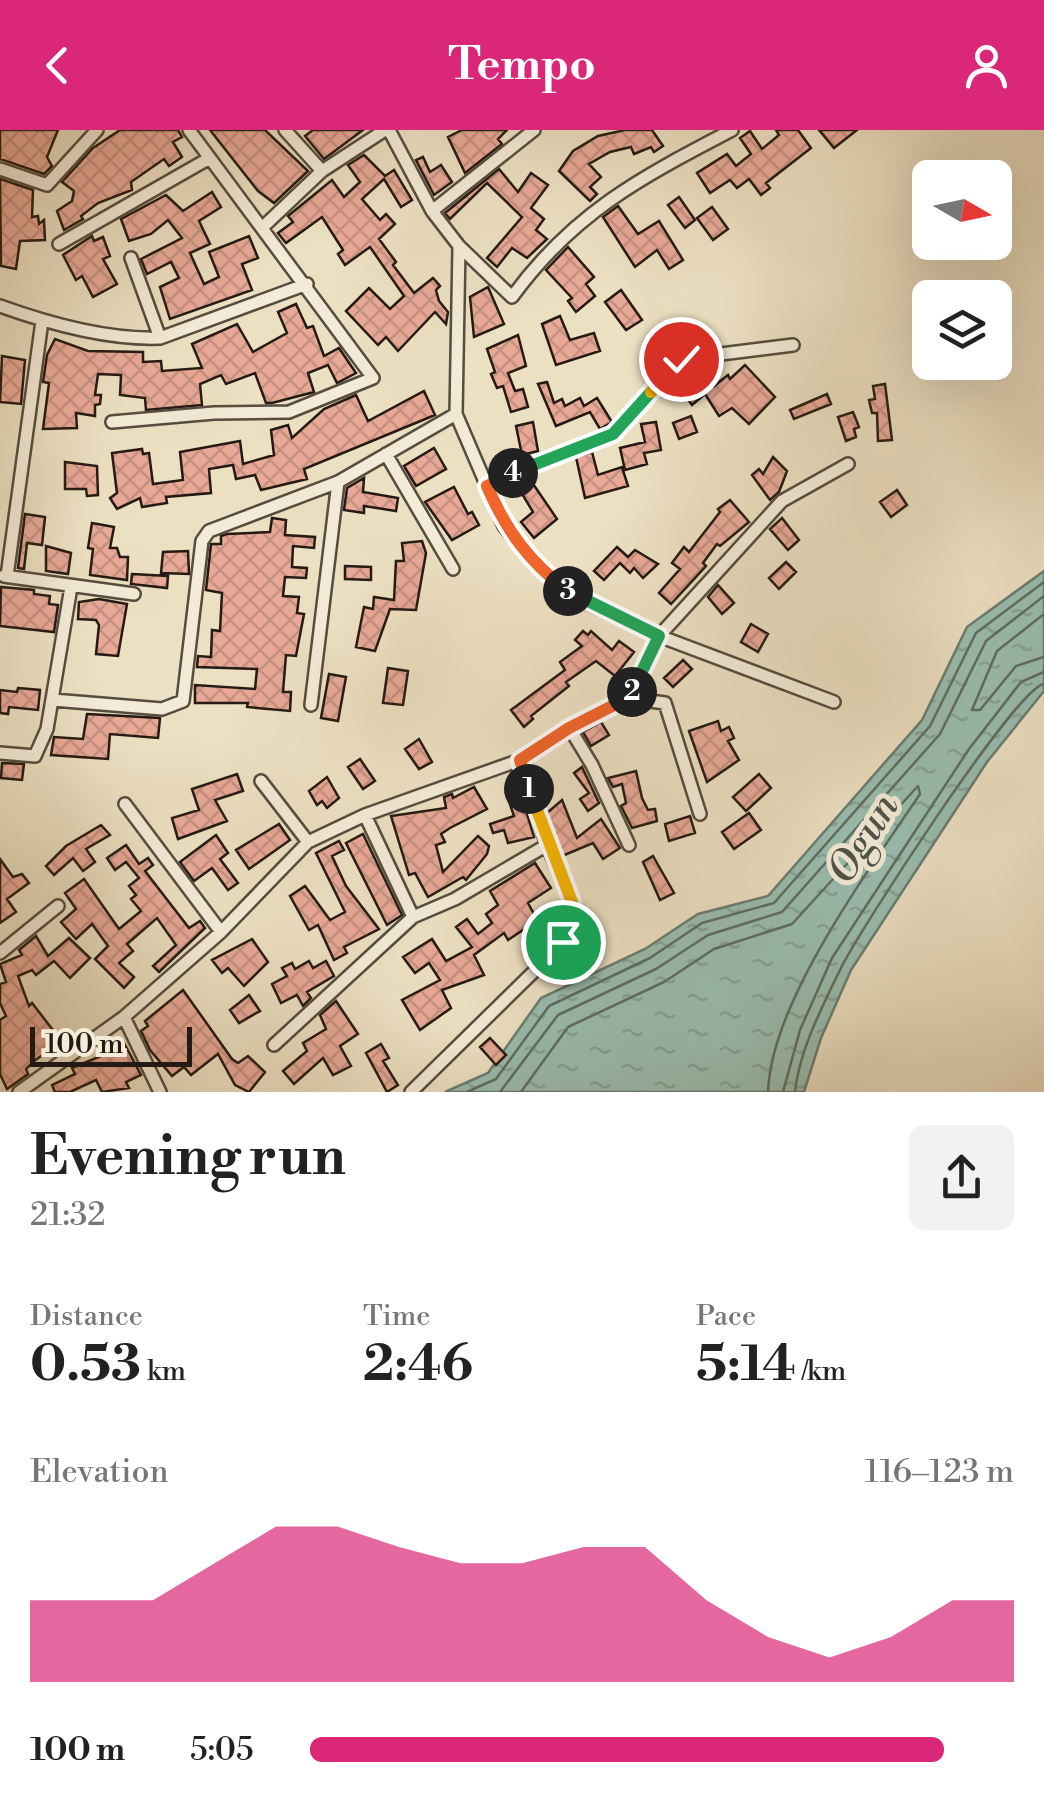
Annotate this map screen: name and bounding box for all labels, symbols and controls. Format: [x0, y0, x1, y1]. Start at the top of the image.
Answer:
text: Tempo [448, 37, 596, 94]
icon: back [30, 38, 85, 93]
icon: person [959, 38, 1014, 93]
north arrow [912, 160, 1012, 260]
map controls [912, 160, 1012, 380]
button: layers [912, 280, 1012, 380]
pin [639, 317, 724, 402]
icon: check [654, 332, 709, 387]
pin: 4 [488, 448, 538, 498]
text: 4 [504, 455, 522, 490]
pin: 3 [543, 566, 593, 616]
text: 3 [560, 573, 576, 608]
pin: 2 [607, 667, 657, 717]
text: 2 [623, 674, 641, 709]
pin: 1 [504, 764, 554, 814]
text: 1 [522, 771, 536, 806]
water label: Ogun [817, 784, 911, 893]
pin [521, 900, 606, 985]
icon: arrive [536, 915, 591, 970]
scale bar [30, 1022, 192, 1066]
text: 100 m [45, 1027, 124, 1062]
text: Evening run [30, 1123, 346, 1192]
button: share [909, 1125, 1014, 1230]
text: 21:32 [30, 1195, 106, 1235]
text: Distance [30, 1299, 143, 1334]
text: Time [363, 1299, 430, 1334]
text: Pace [696, 1299, 756, 1334]
text: 0.53 [30, 1334, 141, 1396]
text: 2:46 [363, 1334, 473, 1396]
text: 5:14 [696, 1334, 796, 1396]
text: km [141, 1354, 186, 1389]
text: /km [796, 1354, 846, 1389]
text: Elevation [30, 1452, 169, 1492]
text: 116–123 m [865, 1452, 1014, 1492]
text: 100 m [30, 1730, 125, 1770]
text: 5:05 [190, 1730, 254, 1770]

